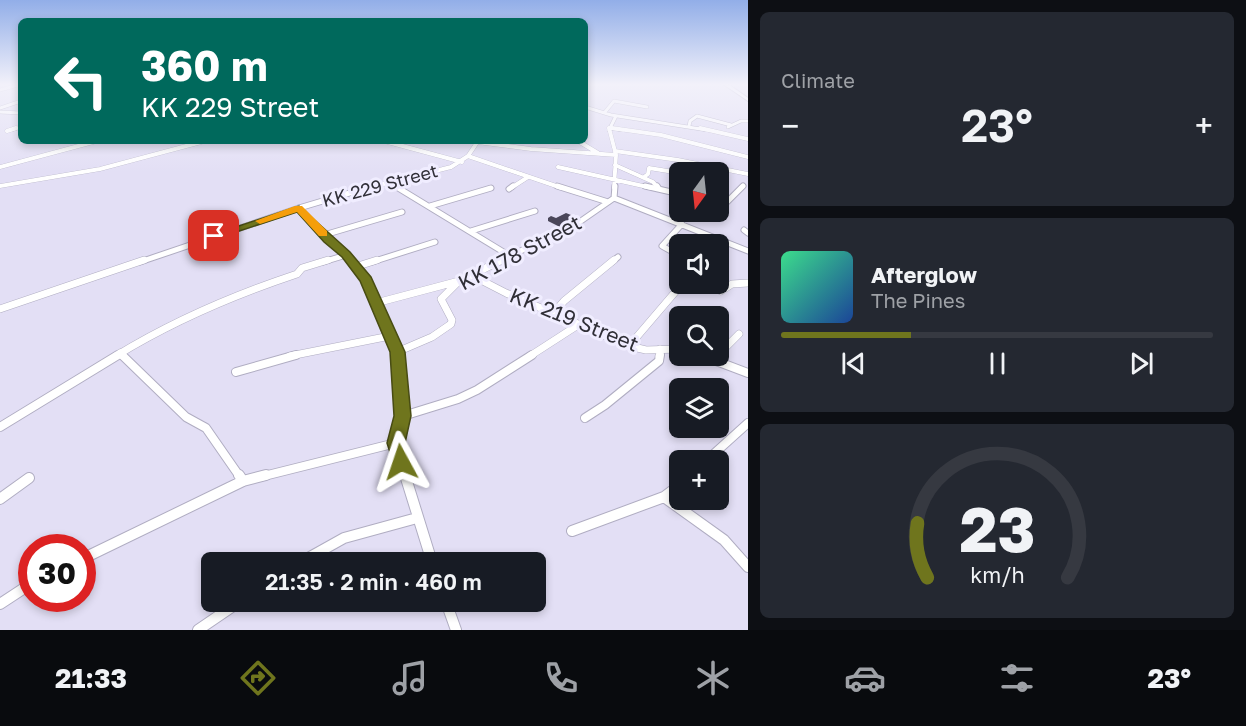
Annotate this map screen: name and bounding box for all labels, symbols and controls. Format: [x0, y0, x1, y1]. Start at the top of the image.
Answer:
text: 360 m [141, 40, 268, 90]
icon: left [42, 42, 120, 120]
text: Climate [781, 68, 855, 92]
text: KK 229 Street [141, 91, 319, 123]
text: 23° [961, 98, 1033, 152]
text: − [781, 106, 799, 145]
text: + [1195, 106, 1213, 145]
street label: KK 229 Street [319, 159, 440, 211]
north arrow [669, 162, 729, 222]
map controls [669, 162, 729, 510]
street label: KK 178 Street [453, 209, 586, 295]
pin [188, 210, 239, 261]
icon: arrive [197, 219, 230, 252]
button: sound [669, 234, 729, 294]
text: Afterglow [871, 261, 977, 288]
street label: KK 219 Street [506, 281, 643, 357]
text: The Pines [871, 288, 965, 312]
button: search [669, 306, 729, 366]
icon: previous [837, 347, 870, 380]
icon: pause [981, 347, 1014, 380]
icon: next [1125, 347, 1158, 380]
button: layers [669, 378, 729, 438]
position arrow [369, 430, 433, 494]
button: + [669, 450, 729, 510]
text: 23 [959, 491, 1035, 566]
speed limit sign: 30 [18, 534, 96, 612]
text: km/h [970, 562, 1024, 588]
text: 21:35 · 2 min · 460 m [265, 568, 482, 595]
icon: directions [237, 657, 279, 699]
icon: music [389, 657, 431, 699]
icon: phone [540, 657, 582, 699]
icon: climate [692, 657, 734, 699]
icon: car [844, 657, 886, 699]
icon: filters [996, 657, 1038, 699]
text: 21:33 [55, 662, 127, 694]
text: 23° [1148, 662, 1191, 694]

